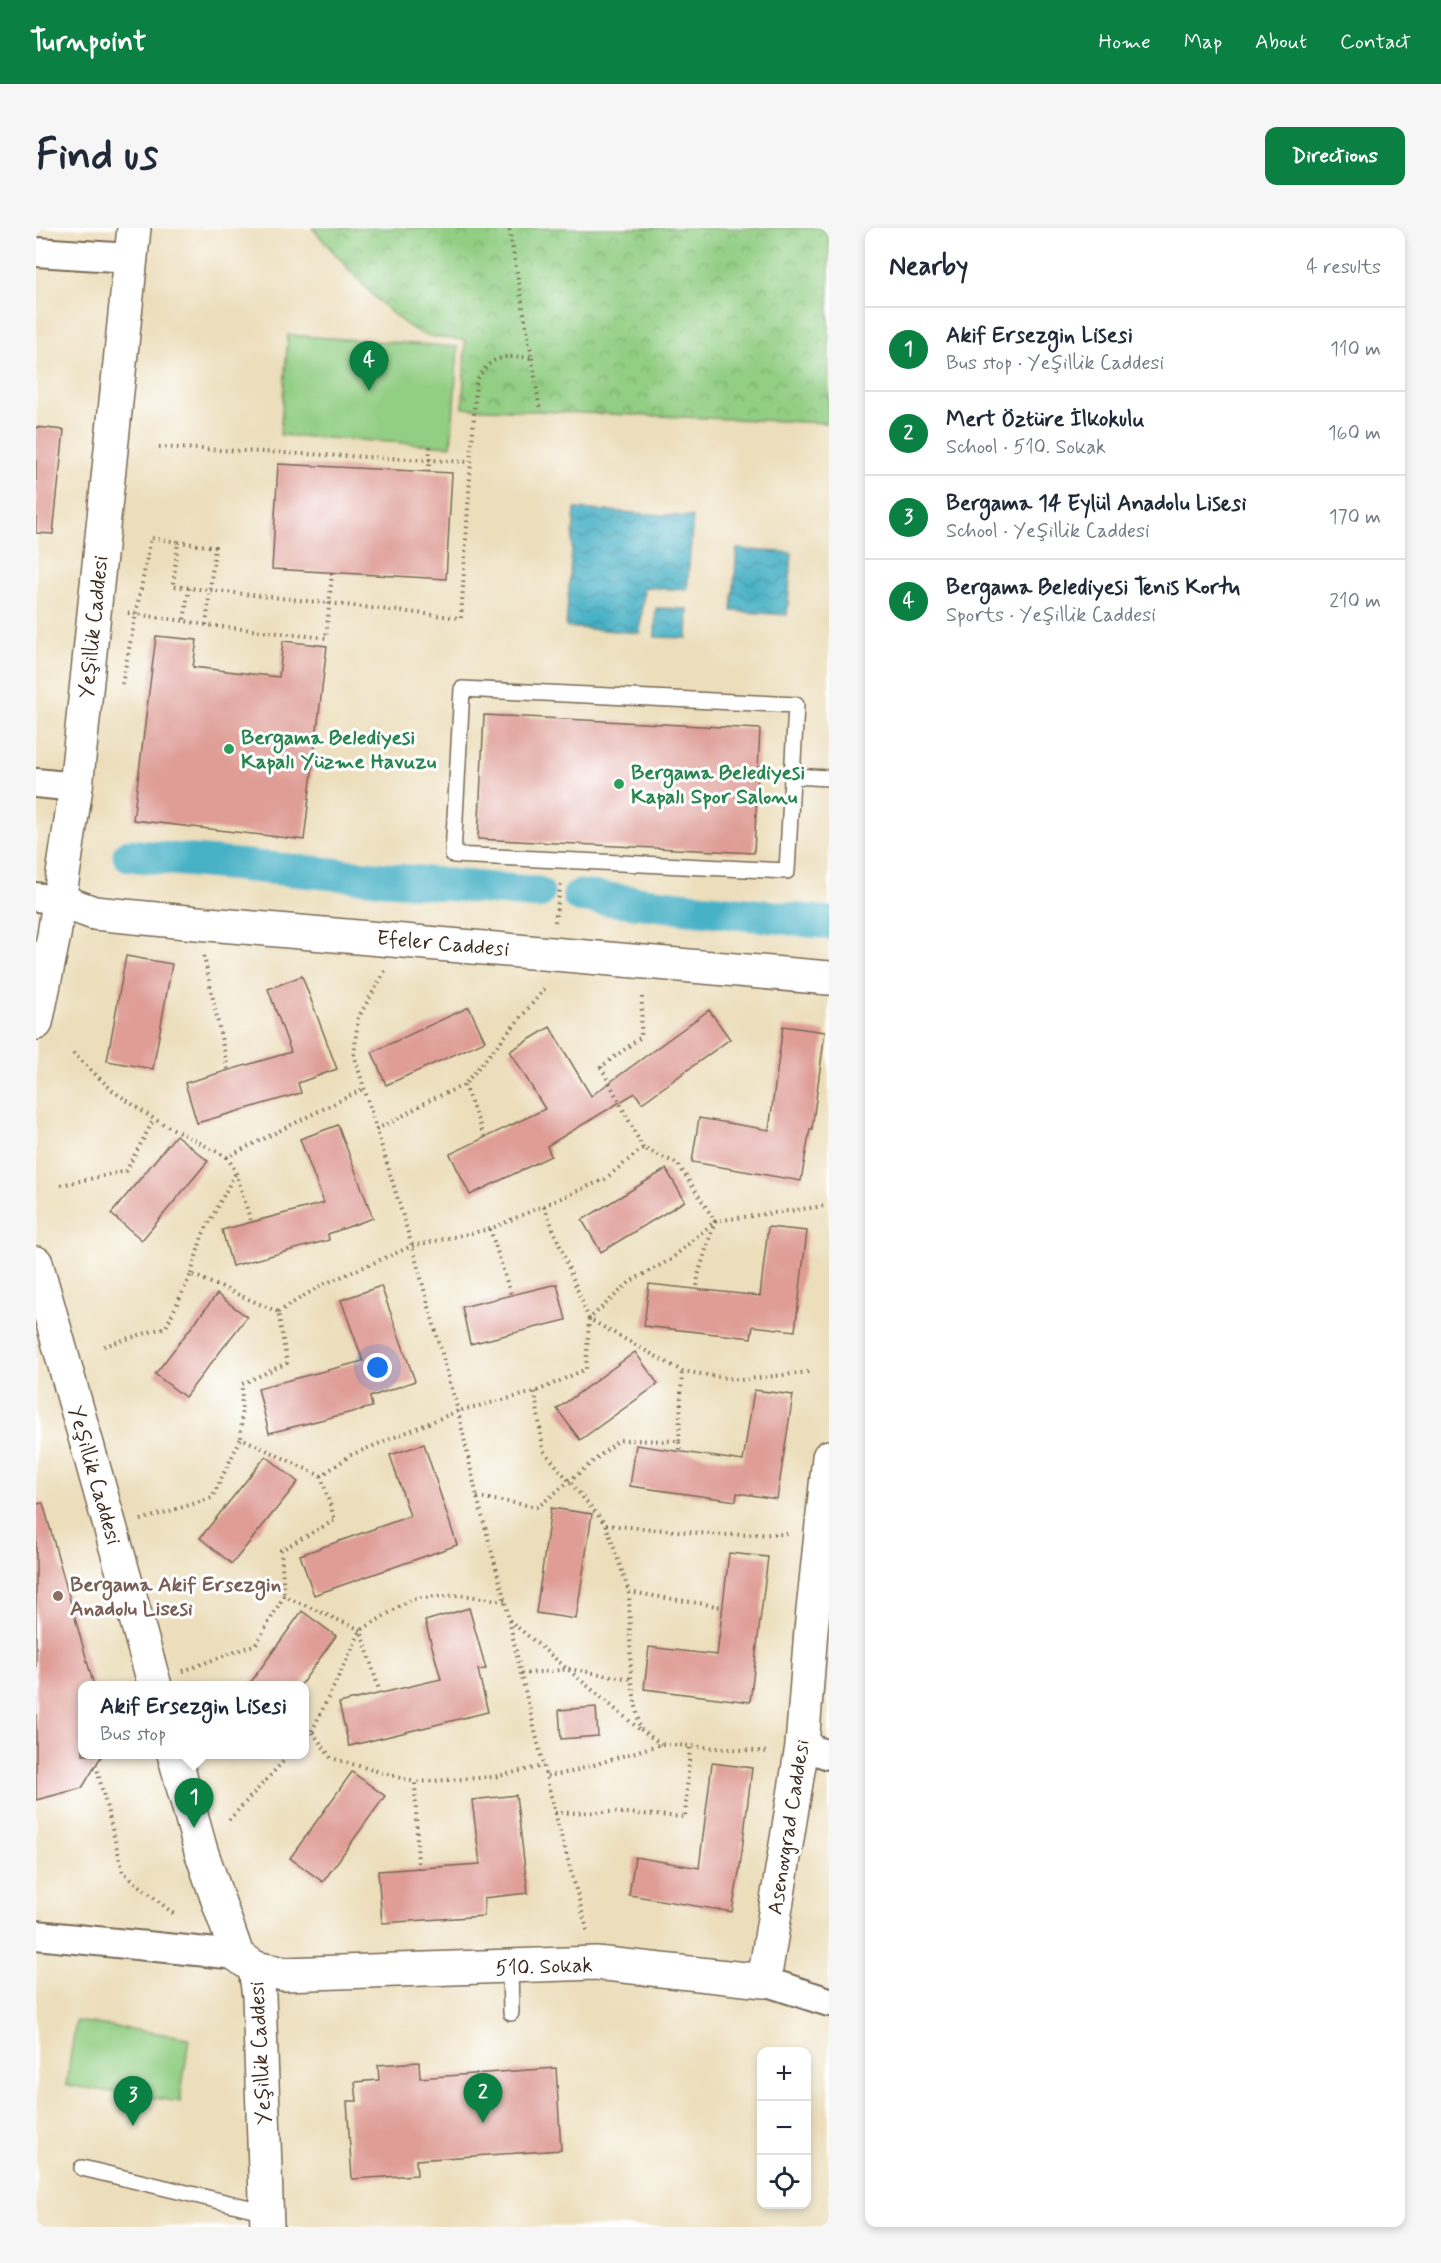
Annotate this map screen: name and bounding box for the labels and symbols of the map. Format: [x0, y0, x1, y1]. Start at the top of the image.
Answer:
pin: 4 [350, 342, 388, 391]
street label: Yeşillik Caddesi [73, 554, 115, 700]
place label: Bergama Belediyesi Kapalı Yüzme Havuzu [241, 724, 437, 776]
marker: Bergama Belediyesi Kapalı Yüzme Havuzu [222, 742, 236, 756]
place label: Bergama Belediyesi Kapalı Spor Salonu [631, 759, 805, 811]
marker: Bergama Belediyesi Kapalı Spor Salonu [612, 777, 626, 791]
street label: Efeler Caddesi [376, 924, 510, 964]
your location [363, 1353, 392, 1382]
street label: Yeşillik Caddesi [61, 1403, 127, 1548]
place label: Bergama Akif Ersezgin Anadolu Lisesi [70, 1571, 281, 1623]
marker: Bergama Akif Ersezgin Anadolu Lisesi [51, 1589, 65, 1603]
street label: Asenovgrad Caddesi [761, 1737, 817, 1917]
pin: 1 [174, 1778, 214, 1828]
street label: 510. Sokak [495, 1951, 593, 1983]
street label: Yeşillik Caddesi [243, 1981, 279, 2125]
pin: 2 [464, 2074, 502, 2123]
pin: 3 [114, 2076, 152, 2126]

